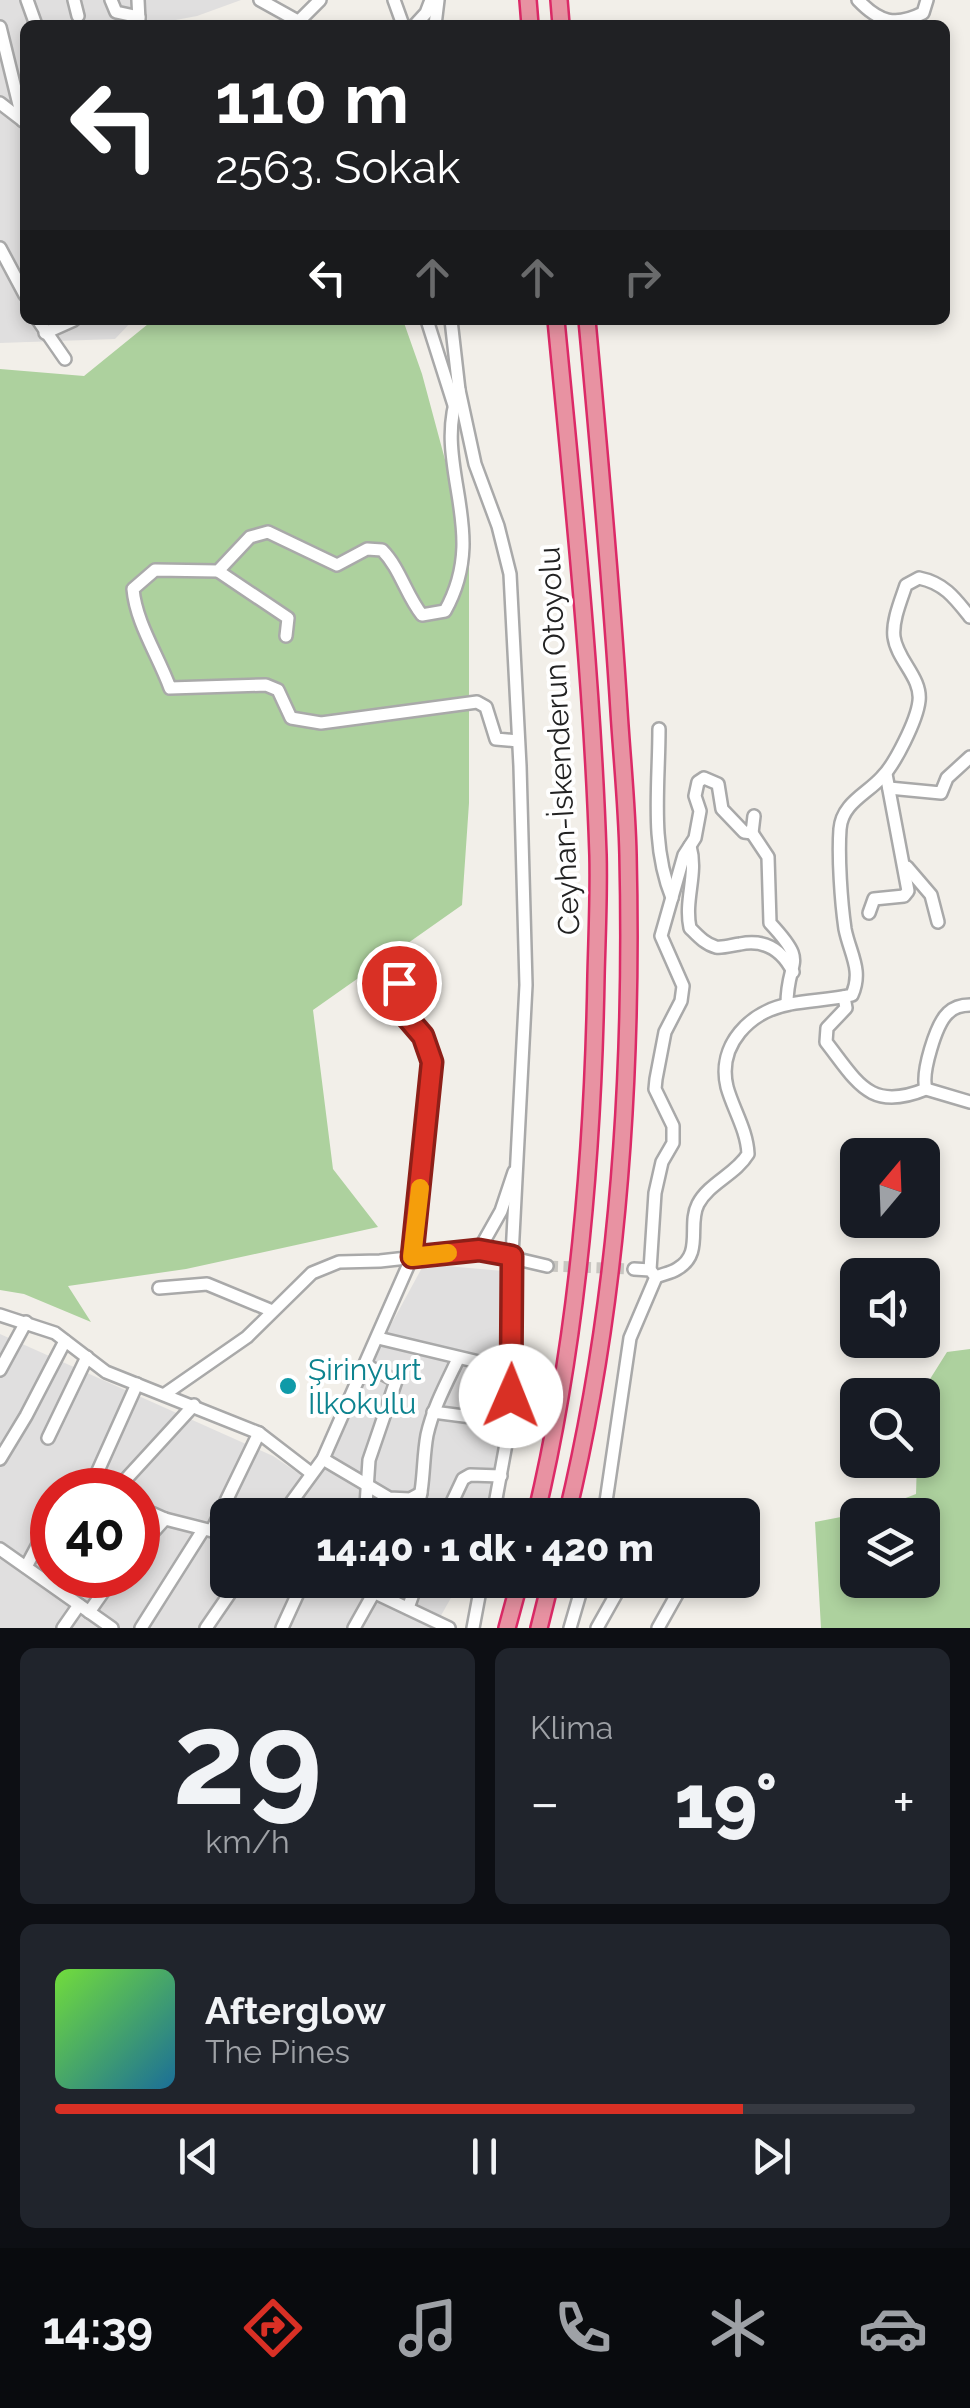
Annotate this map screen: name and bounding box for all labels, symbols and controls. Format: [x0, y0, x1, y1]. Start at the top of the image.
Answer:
text: 110 m [215, 57, 409, 139]
icon: left [50, 60, 180, 190]
text: 2563. Sokak [215, 141, 460, 194]
icon: left [300, 250, 355, 305]
icon: ahead [405, 250, 460, 305]
icon: ahead [510, 250, 565, 305]
icon: right [615, 250, 670, 305]
street label: Ceyhan-İskenderun Otoyolu [531, 546, 587, 936]
pin [357, 941, 442, 1026]
icon: arrive [372, 956, 427, 1011]
north arrow [840, 1138, 940, 1238]
map controls [840, 1138, 940, 1598]
button: sound [840, 1258, 940, 1358]
position arrow [459, 1344, 563, 1448]
place label: Şirinyurt İlkokulu [308, 1352, 422, 1421]
marker: Şirinyurt İlkokulu [277, 1375, 299, 1397]
button: search [840, 1378, 940, 1478]
speed limit sign: 40 [30, 1468, 160, 1598]
button: layers [840, 1498, 940, 1598]
text: 14:40 · 1 dk · 420 m [316, 1525, 654, 1570]
text: 29 [173, 1682, 322, 1834]
text: Klima [530, 1709, 613, 1746]
text: 19° [674, 1757, 777, 1846]
text: − [530, 1770, 560, 1835]
text: + [892, 1770, 915, 1835]
text: km/h [205, 1823, 290, 1860]
text: Afterglow [205, 1988, 386, 2033]
text: The Pines [205, 2033, 350, 2070]
icon: previous [171, 2129, 226, 2184]
icon: pause [457, 2129, 512, 2184]
icon: next [744, 2129, 799, 2184]
icon: directions [238, 2293, 308, 2363]
icon: music [393, 2293, 463, 2363]
icon: phone [548, 2293, 618, 2363]
icon: climate [703, 2293, 773, 2363]
icon: car [858, 2293, 928, 2363]
text: 14:39 [42, 2302, 153, 2355]

